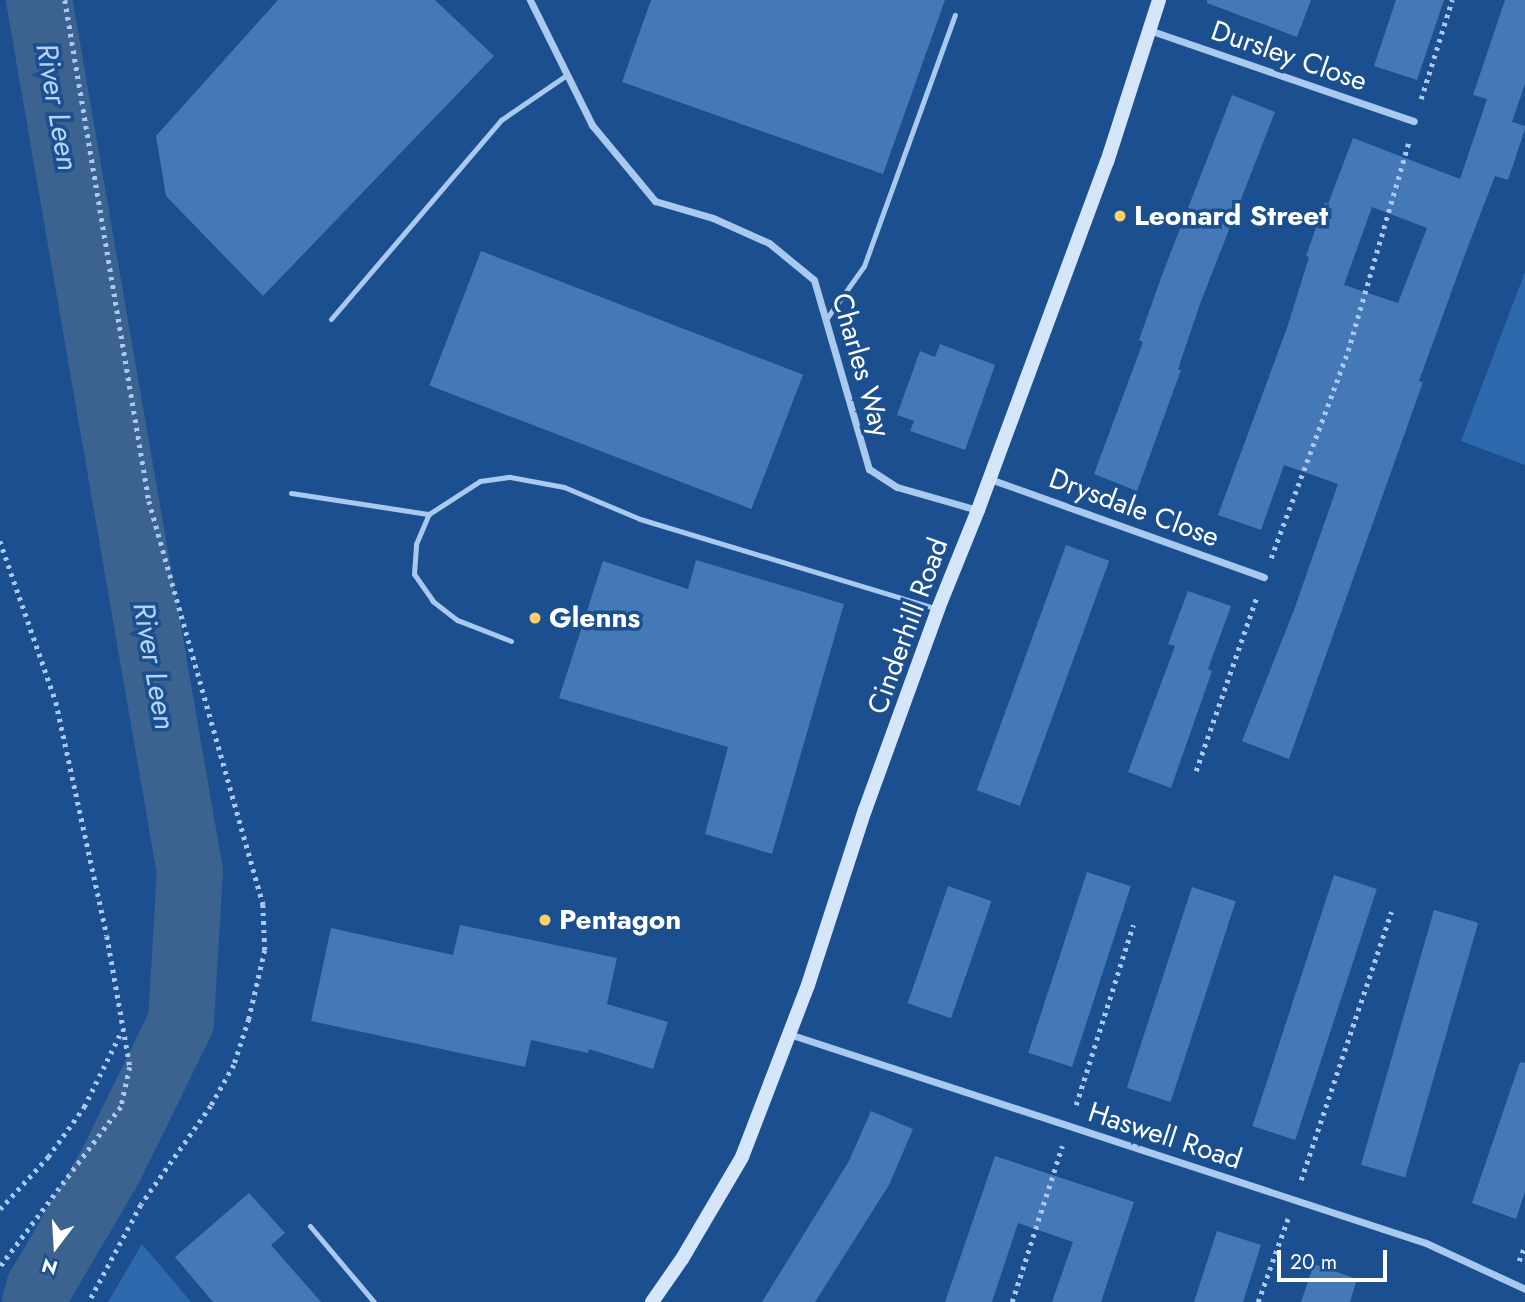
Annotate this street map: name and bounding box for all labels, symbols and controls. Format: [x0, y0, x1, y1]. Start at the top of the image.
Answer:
street label: Dursley Close [1207, 14, 1371, 98]
water label: River Leen [28, 41, 86, 173]
place label: Leonard Street [1134, 199, 1328, 233]
marker: Leonard Street [1112, 208, 1128, 224]
street label: Charles Way [824, 289, 898, 441]
street label: Drysdale Close [1044, 462, 1224, 554]
street label: Cinderhill Road [861, 533, 955, 719]
water label: River Leen [125, 600, 183, 732]
place label: Glenns [549, 601, 640, 635]
marker: Glenns [527, 610, 543, 626]
place label: Pentagon [559, 903, 681, 937]
marker: Pentagon [537, 912, 553, 928]
street label: Haswell Road [1084, 1095, 1246, 1177]
north arrow [21, 1211, 91, 1281]
scale bar [1280, 1236, 1390, 1280]
text: 20 m [1290, 1247, 1337, 1277]
text: N [39, 1251, 61, 1282]

